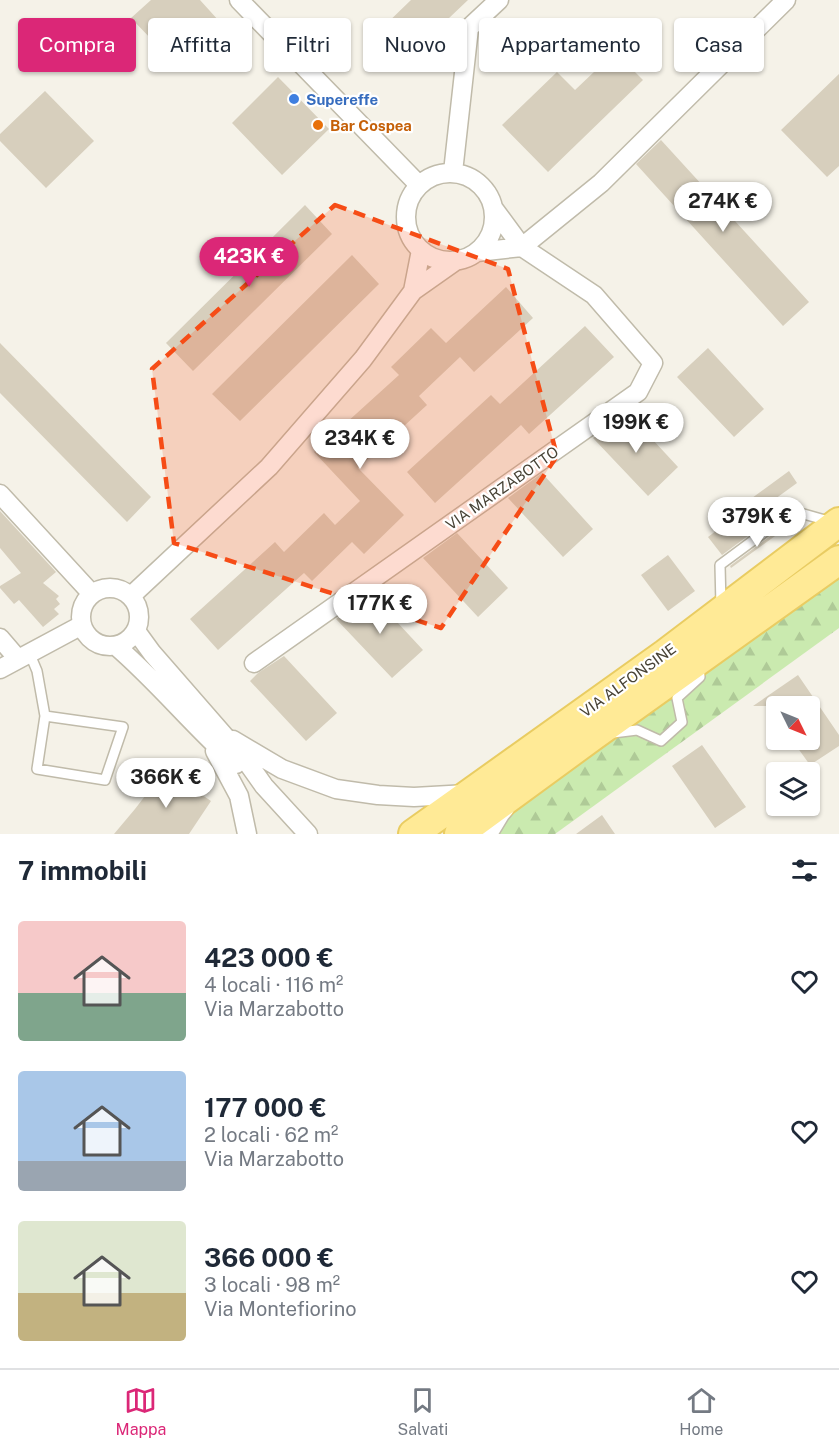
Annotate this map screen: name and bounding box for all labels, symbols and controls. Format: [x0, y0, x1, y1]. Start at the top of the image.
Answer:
chip: Compra [18, 18, 136, 72]
chip: Affitta [148, 18, 252, 72]
chip: Filtri [264, 18, 351, 72]
chip: Nuovo [363, 18, 467, 72]
chip: Appartamento [479, 18, 662, 72]
chip: Casa [674, 18, 764, 72]
place label: Supereffe [306, 91, 378, 108]
marker: Supereffe [287, 92, 301, 106]
place label: Bar Cospea [330, 117, 412, 134]
marker: Bar Cospea [311, 118, 325, 132]
pin: 274K € [674, 182, 772, 233]
text: 274K € [688, 189, 758, 213]
pin: 423K € [200, 237, 298, 288]
text: 423K € [214, 244, 285, 268]
pin: 199K € [587, 403, 685, 454]
text: 199K € [603, 410, 669, 434]
pin: 234K € [311, 419, 409, 470]
text: 234K € [325, 426, 395, 450]
street label: VIA MARZABOTTO [443, 443, 561, 533]
pin: 379K € [708, 497, 806, 548]
text: 379K € [722, 504, 792, 528]
pin: 177K € [331, 584, 429, 635]
text: 177K € [347, 591, 413, 615]
street label: VIA ALFONSINE [577, 640, 679, 720]
north arrow [766, 696, 820, 750]
map controls [766, 696, 820, 816]
pin: 366K € [117, 758, 215, 809]
button: layers [766, 762, 820, 816]
text: 366K € [130, 765, 202, 789]
icon: filters [788, 854, 821, 887]
text: 7 immobili [18, 855, 147, 886]
text: 423 000 € [204, 942, 334, 973]
icon: home [66, 945, 138, 1017]
icon: heart [788, 965, 821, 998]
text: 4 locali · 116 m² [204, 973, 343, 997]
text: Via Marzabotto [204, 997, 344, 1021]
text: 177 000 € [204, 1092, 327, 1123]
icon: home [66, 1095, 138, 1167]
icon: heart [788, 1115, 821, 1148]
text: 2 locali · 62 m² [204, 1123, 338, 1147]
text: Via Marzabotto [204, 1147, 344, 1171]
text: 366 000 € [204, 1242, 334, 1273]
icon: home [66, 1245, 138, 1317]
icon: heart [788, 1265, 821, 1298]
text: 3 locali · 98 m² [204, 1273, 340, 1297]
text: Via Montefiorino [204, 1297, 357, 1321]
tab: Mappa [116, 1384, 166, 1439]
tab: Salvati [398, 1384, 448, 1439]
tab: Home [679, 1384, 723, 1439]

